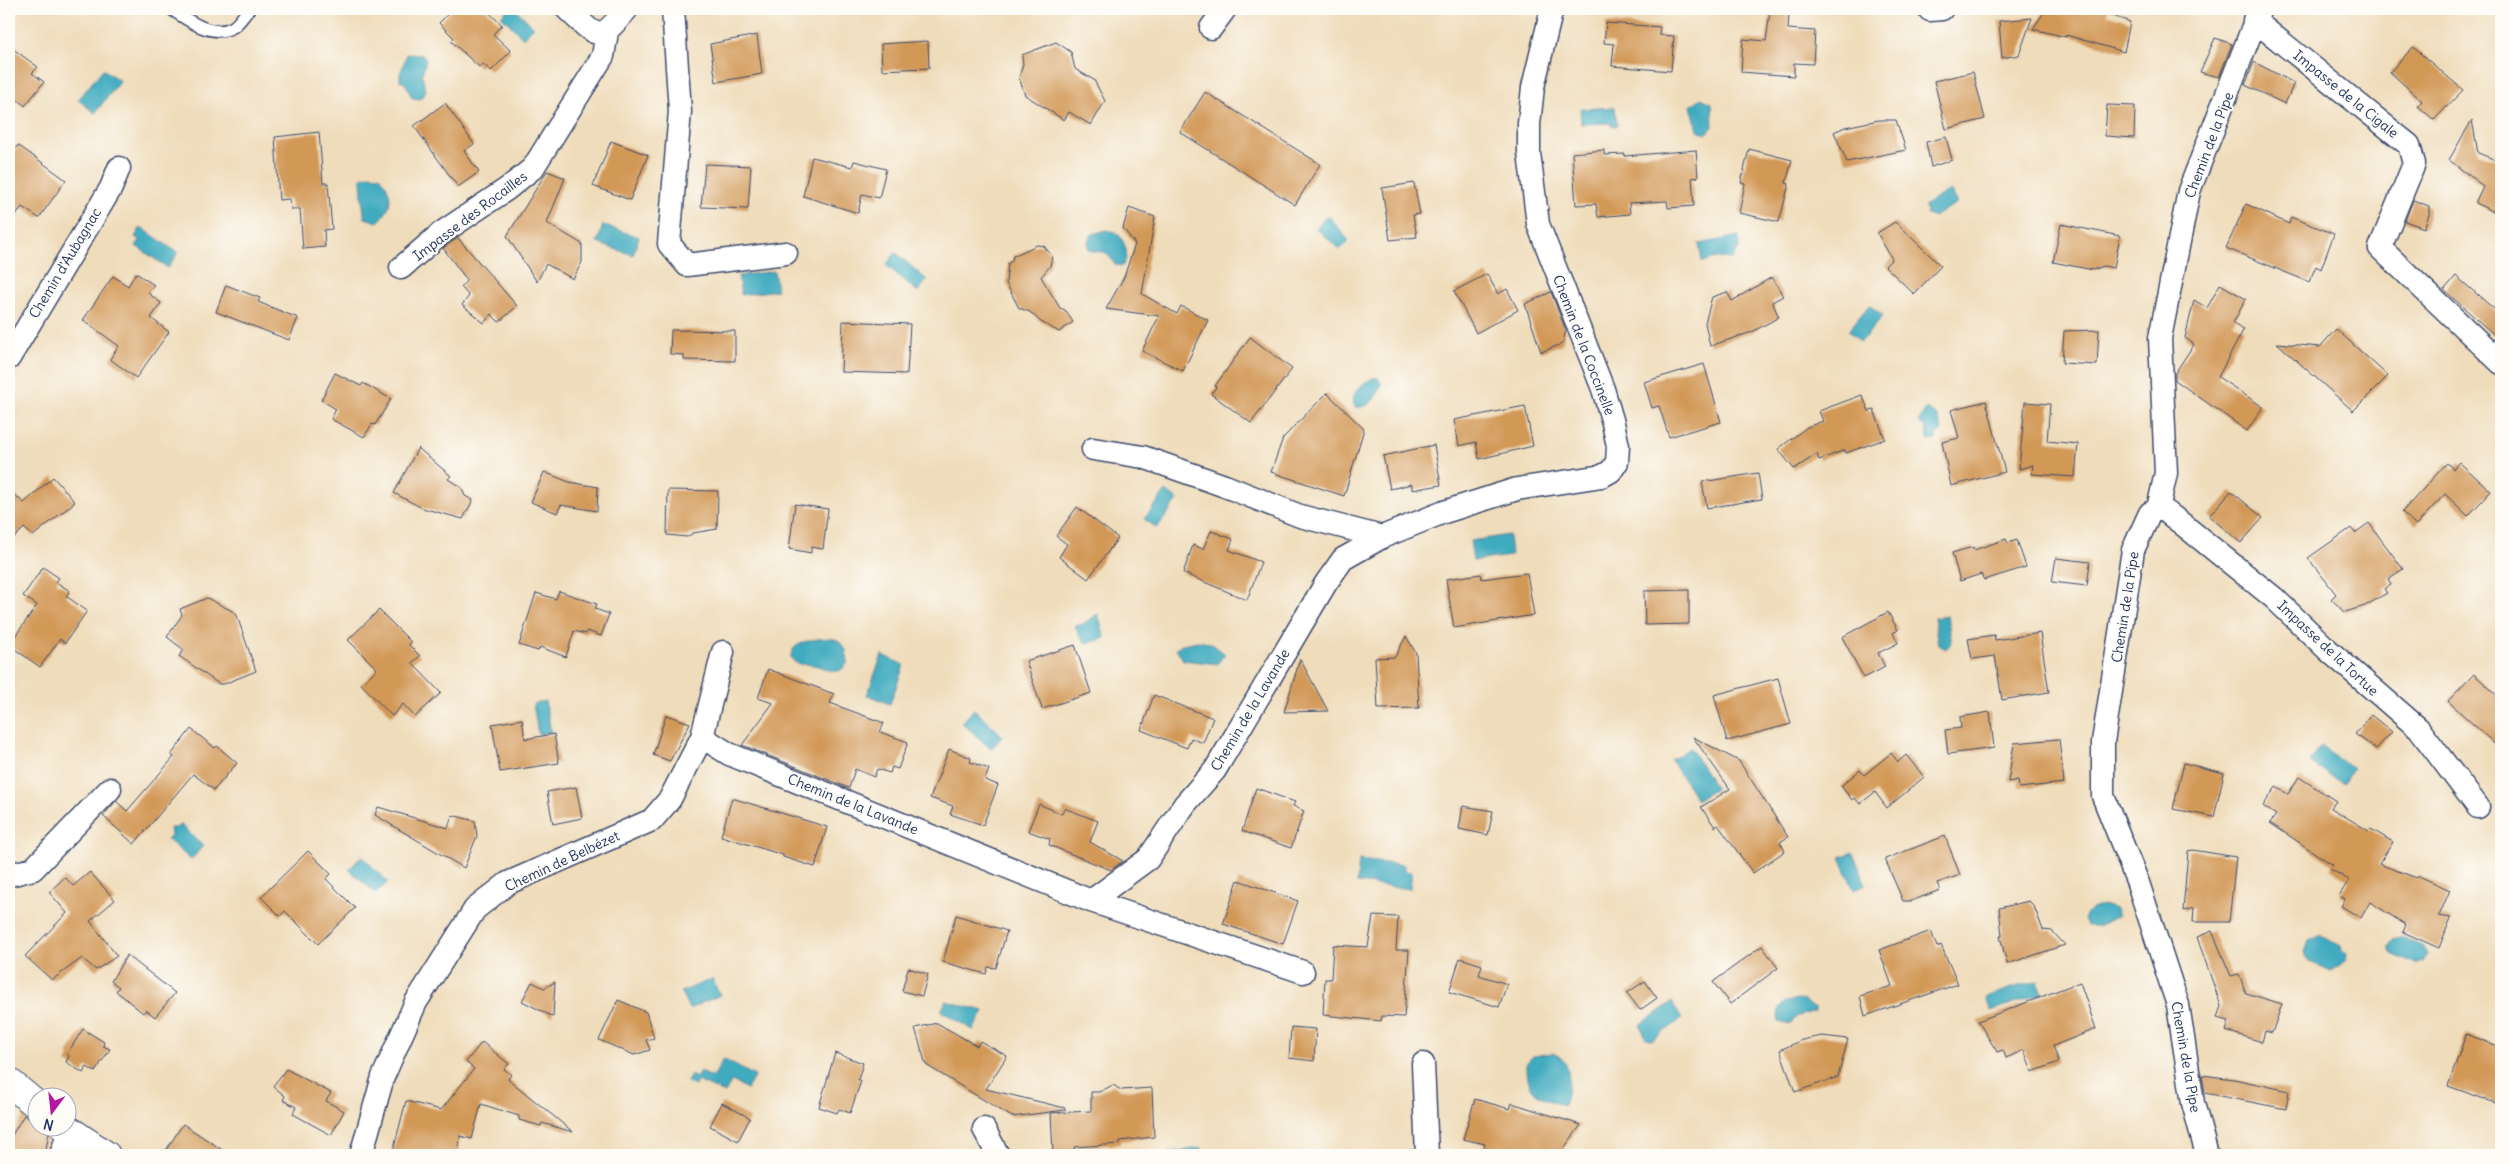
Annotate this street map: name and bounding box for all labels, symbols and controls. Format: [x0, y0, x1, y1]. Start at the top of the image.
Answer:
street label: Impasse de la Cigale [2290, 46, 2402, 142]
street label: Chemin de la Pipe [2180, 89, 2238, 201]
street label: Impasse des Rocailles [409, 167, 531, 265]
street label: Chemin d'Aubagnac [25, 204, 105, 322]
street label: Chemin de la Coccinelle [1549, 272, 1619, 418]
street label: Chemin de la Pipe [2107, 550, 2143, 664]
street label: Impasse de la Tortue [2274, 596, 2382, 700]
street label: Chemin de la Lavande [1206, 646, 1294, 774]
street label: Chemin de la Lavande [785, 770, 921, 838]
street label: Chemin de Belbézet [502, 826, 623, 895]
street label: Chemin de la Pipe [2167, 1000, 2205, 1114]
north arrow [28, 1086, 78, 1136]
text: N [42, 1115, 56, 1135]

